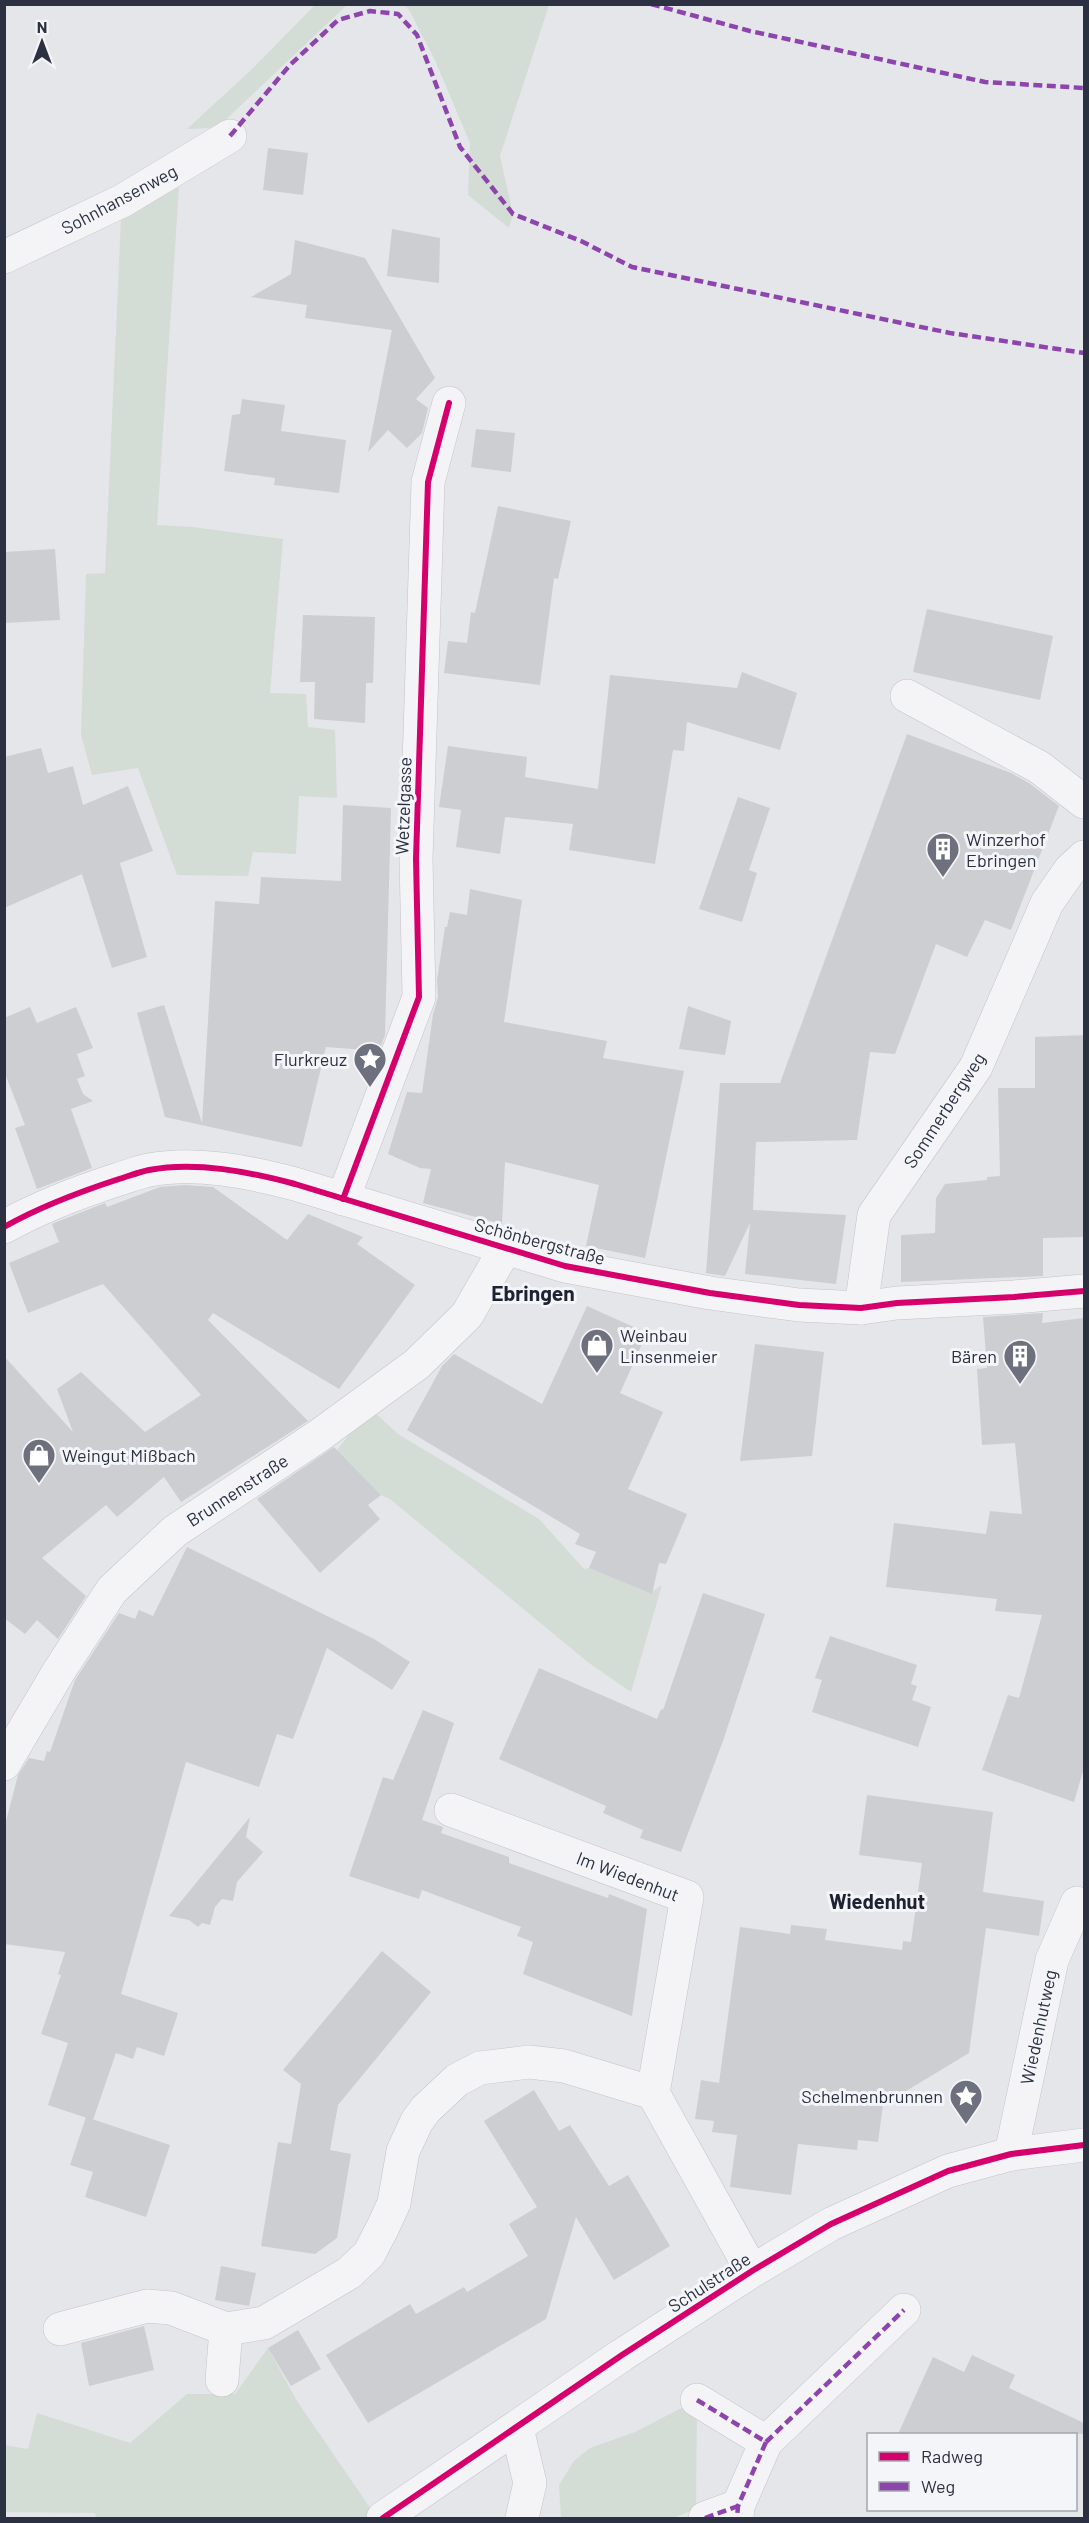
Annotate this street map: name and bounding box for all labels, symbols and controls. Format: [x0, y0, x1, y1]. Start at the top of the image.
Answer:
north arrow [12, 12, 72, 72]
text: N [37, 17, 47, 36]
street label: Sohnhansenweg [57, 159, 181, 239]
street label: Wetzelgasse [390, 757, 416, 855]
place label: Winzerhof Ebringen [966, 828, 1046, 871]
building icon: Winzerhof Ebringen [925, 831, 961, 878]
place icon: Flurkreuz [352, 1041, 388, 1088]
place label: Flurkreuz [274, 1048, 347, 1070]
street label: Sommerbergweg [898, 1048, 990, 1172]
street label: Schönbergstraße [472, 1213, 608, 1269]
district label: Ebringen [491, 1280, 575, 1305]
place label: Weinbau Linsenmeier [620, 1324, 718, 1367]
shop icon: Weinbau Linsenmeier [579, 1327, 615, 1374]
building icon: Bären [1002, 1338, 1038, 1385]
place label: Bären [951, 1345, 997, 1367]
shop icon: Weingut Mißbach [21, 1437, 57, 1484]
place label: Weingut Mißbach [62, 1444, 196, 1466]
street label: Brunnenstraße [182, 1449, 292, 1531]
street label: Im Wiedenhut [574, 1846, 682, 1906]
district label: Wiedenhut [829, 1889, 925, 1913]
street label: Wiedenhutweg [1015, 1968, 1061, 2086]
place icon: Schelmenbrunnen [948, 2078, 984, 2125]
place label: Schelmenbrunnen [801, 2085, 943, 2107]
street label: Schulstraße [664, 2247, 754, 2317]
legend [867, 2433, 1077, 2511]
text: Radweg [921, 2445, 983, 2467]
text: Weg [921, 2475, 955, 2497]

